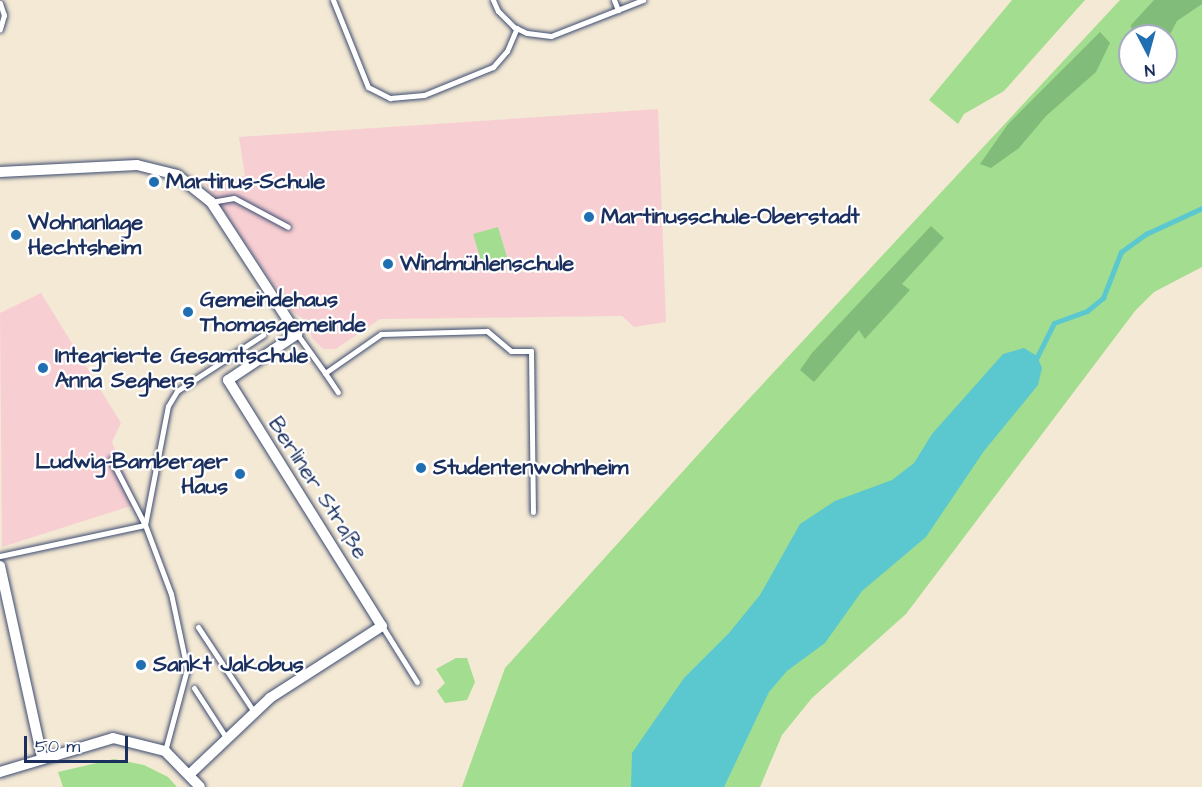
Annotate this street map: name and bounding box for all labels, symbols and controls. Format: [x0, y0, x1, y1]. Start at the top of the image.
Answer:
north arrow [1118, 24, 1178, 84]
text: N [1144, 58, 1156, 81]
place label: Martinus-Schule [166, 169, 325, 195]
marker: Martinus-Schule [147, 175, 161, 189]
place label: Martinusschule-Oberstadt [601, 204, 860, 230]
place label: Wohnanlage Hechtsheim [28, 209, 143, 260]
marker: Martinusschule-Oberstadt [582, 210, 596, 224]
marker: Wohnanlage Hechtsheim [9, 228, 23, 242]
place label: Windmühlenschule [400, 251, 574, 277]
marker: Windmühlenschule [381, 257, 395, 271]
place label: Gemeindehaus Thomasgemeinde [200, 286, 366, 338]
marker: Gemeindehaus Thomasgemeinde [181, 305, 195, 319]
place label: Integrierte Gesamtschule Anna Seghers [55, 342, 308, 394]
marker: Integrierte Gesamtschule Anna Seghers [36, 361, 50, 375]
street label: Berliner Straße [262, 412, 374, 564]
place label: Ludwig-Bamberger Haus [35, 448, 228, 500]
place label: Studentenwohnheim [433, 455, 628, 481]
marker: Studentenwohnheim [414, 461, 428, 475]
marker: Ludwig-Bamberger Haus [233, 467, 247, 481]
place label: Sankt Jakobus [153, 652, 304, 678]
marker: Sankt Jakobus [134, 658, 148, 672]
scale bar [27, 724, 130, 762]
text: 50 m [35, 734, 80, 759]

